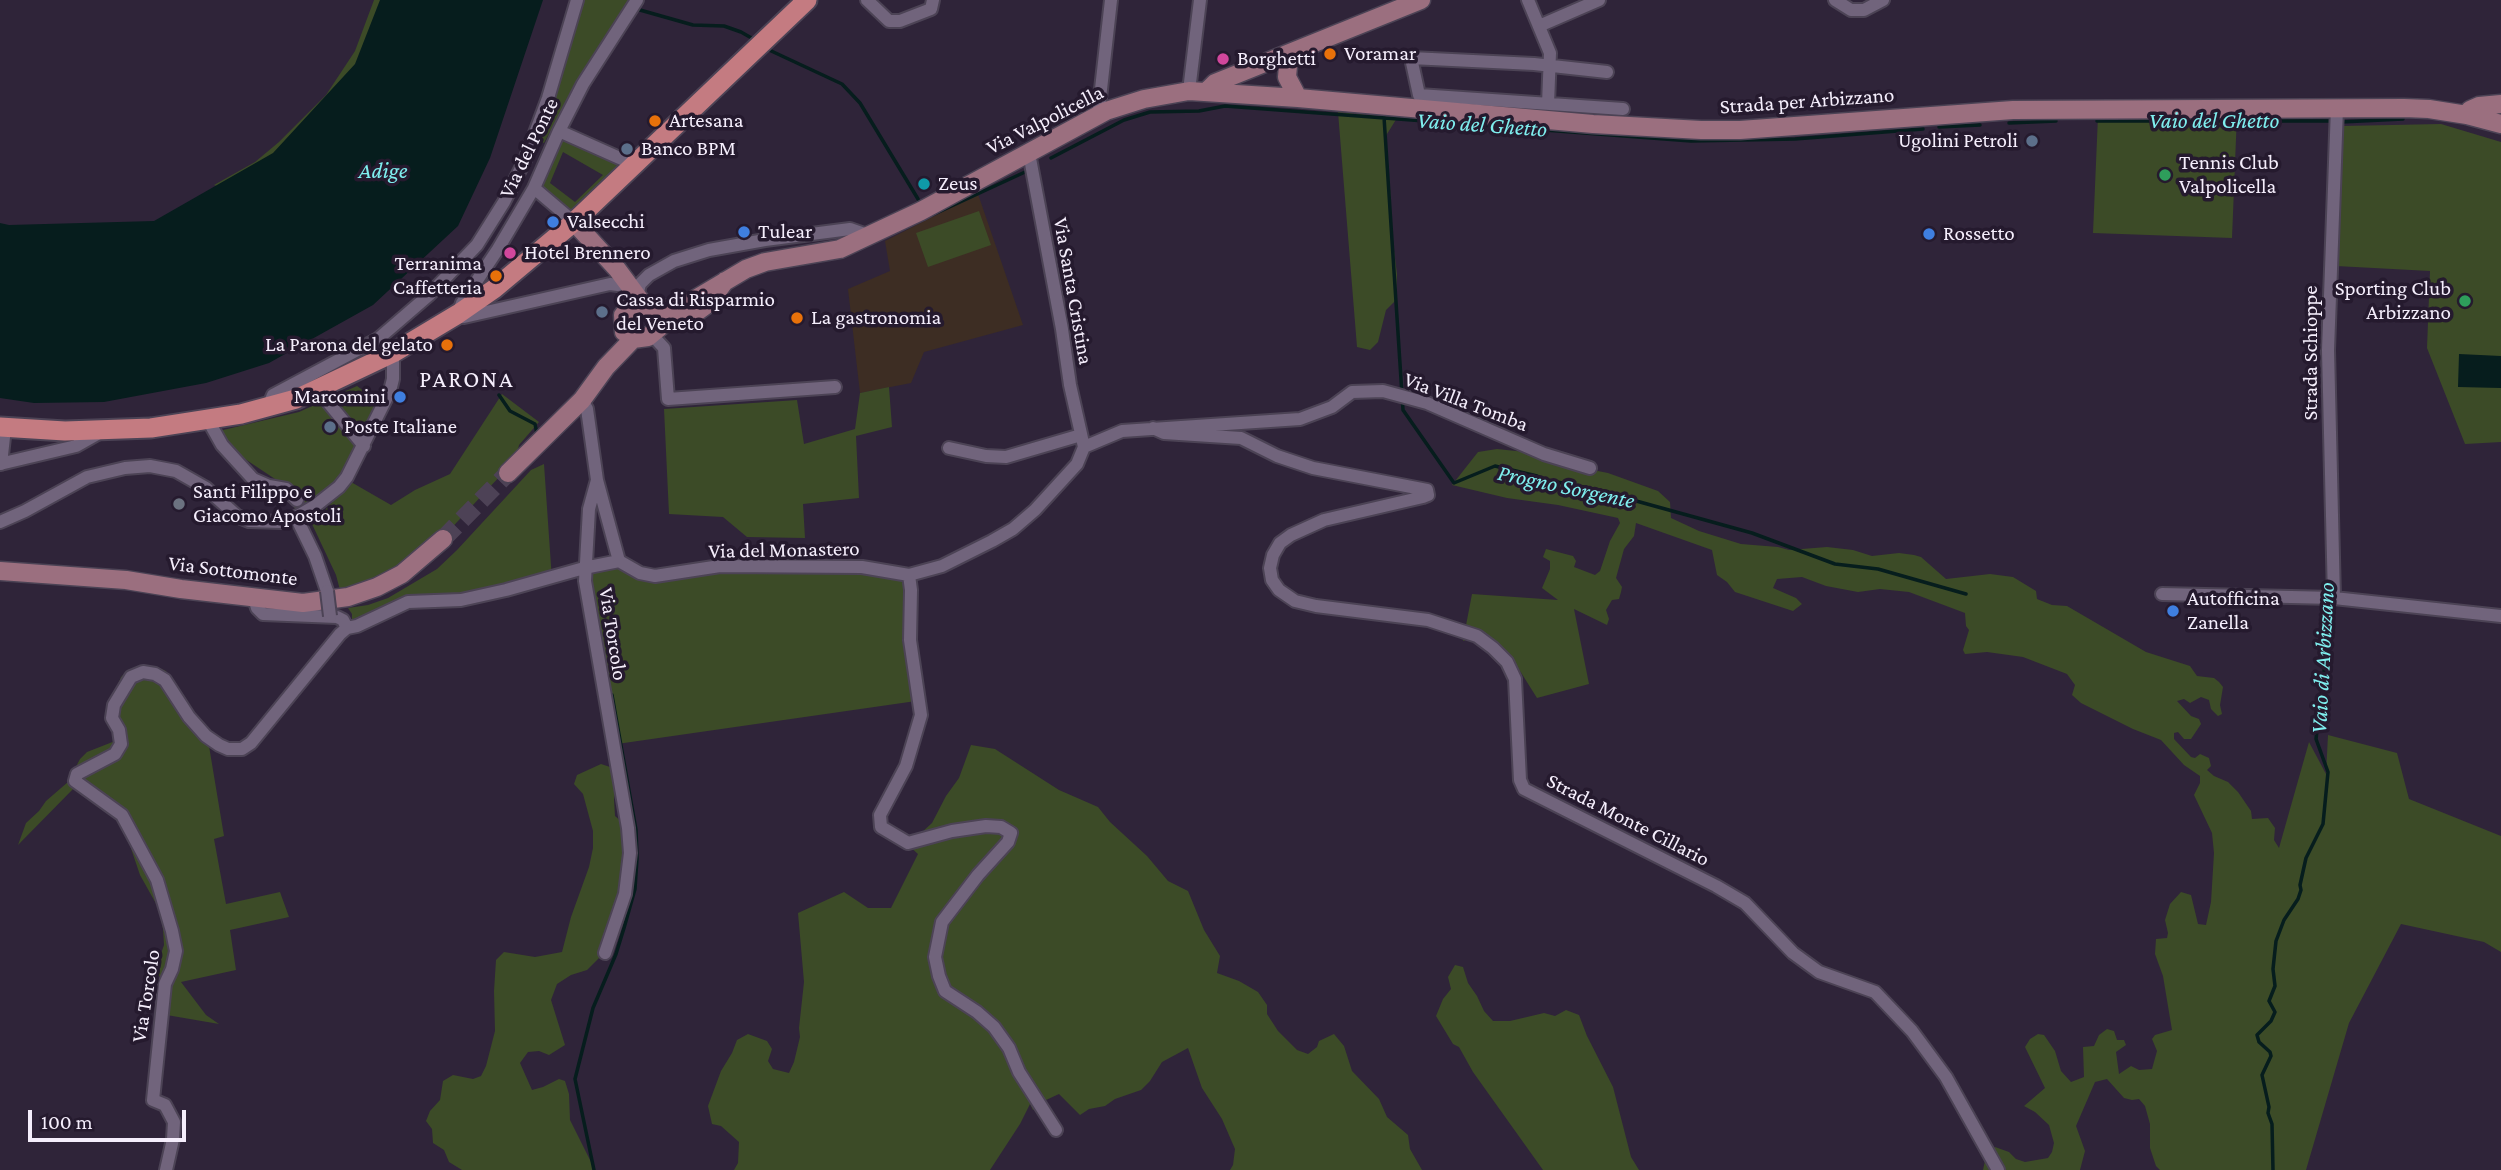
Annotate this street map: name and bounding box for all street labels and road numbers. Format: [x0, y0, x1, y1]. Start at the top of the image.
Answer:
street label: Via Valpolicella [982, 80, 1108, 160]
street label: Strada per Arbizzano [1719, 82, 1895, 120]
street label: Via del Ponte [494, 94, 564, 202]
street label: Via Santa Cristina [1048, 215, 1098, 367]
street label: Strada Schioppe [2298, 285, 2324, 421]
street label: Via Villa Tomba [1400, 367, 1532, 437]
street label: Via del Monastero [708, 536, 860, 564]
street label: Via Sottomonte [167, 551, 299, 591]
street label: Via Torcolo [593, 586, 633, 682]
street label: Strada Monte Cillario [1542, 768, 1714, 872]
street label: Via Torcolo [126, 948, 166, 1044]

